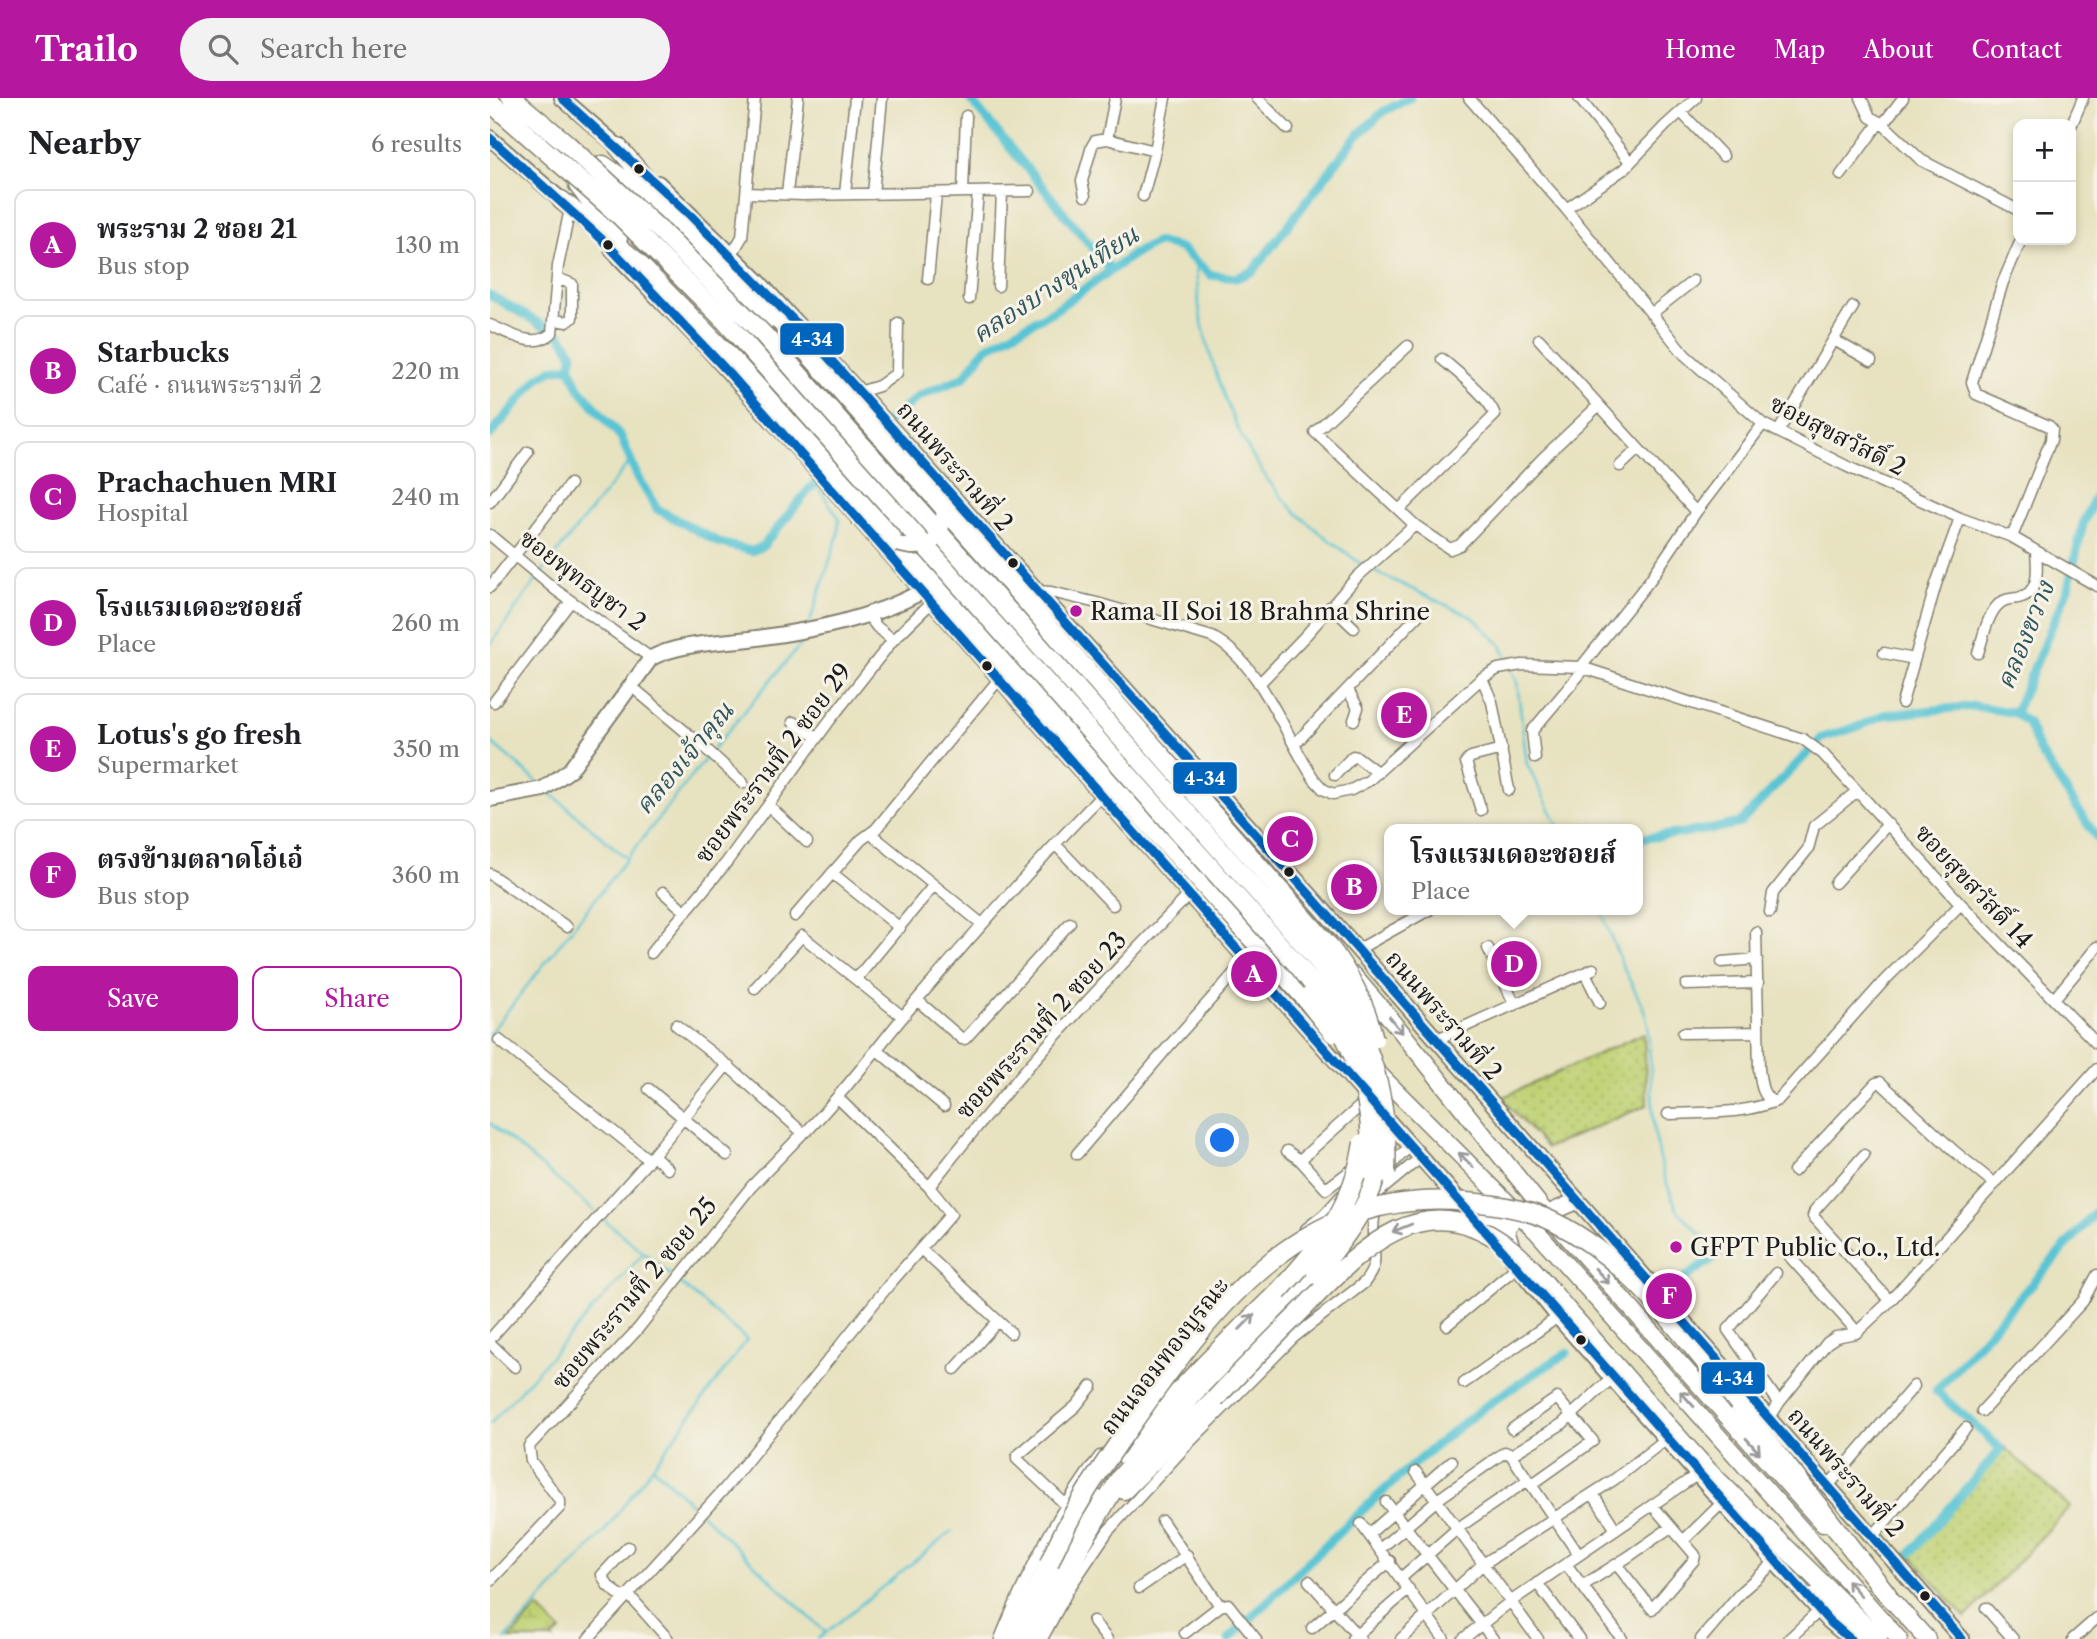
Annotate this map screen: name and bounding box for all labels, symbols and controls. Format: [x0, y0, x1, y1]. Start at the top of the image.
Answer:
search box [180, 18, 670, 81]
text: Trailo [35, 29, 138, 70]
icon: search [204, 30, 242, 68]
text: Search here [260, 33, 407, 65]
text: Home [1665, 35, 1736, 64]
text: Map [1774, 35, 1825, 64]
text: About [1863, 35, 1934, 64]
text: Contact [1972, 35, 2062, 64]
map controls [2013, 119, 2076, 245]
button: + [2013, 119, 2076, 182]
text: Nearby [28, 125, 141, 162]
text: 6 results [371, 130, 462, 158]
unlabelled marker [632, 162, 646, 176]
button: − [2013, 182, 2076, 245]
text: พระราม 2 ซอย 21 [97, 213, 297, 245]
water label: คลองบางขุนเทียน [966, 218, 1146, 351]
text: A [44, 231, 62, 259]
text: 130 m [396, 231, 460, 259]
unlabelled marker [601, 238, 615, 252]
text: Bus stop [97, 252, 190, 280]
line badge: 4-34 [779, 322, 845, 356]
text: 4-34 [791, 328, 833, 351]
text: Starbucks [97, 337, 230, 369]
text: B [44, 357, 62, 385]
text: 220 m [391, 357, 460, 385]
text: Café · ถนนพระรามที่ 2 [97, 371, 322, 399]
street label: ซอยสุขสวัสดิ์ 2 [1765, 386, 1912, 483]
street label: ถนนพระรามที่ 2 [891, 393, 1021, 537]
text: Prachachuen MRI [97, 467, 337, 499]
text: C [44, 483, 62, 511]
text: 240 m [391, 483, 460, 511]
text: Hospital [97, 499, 189, 527]
street label: ซอยพุทธบูชา 2 [514, 523, 652, 638]
unlabelled marker [1006, 556, 1020, 570]
water label: คลองขวาง [1989, 575, 2062, 694]
text: โรงแรมเดอะชอยส์ [97, 591, 302, 623]
place label: Rama II Soi 18 Brahma Shrine [1090, 597, 1430, 626]
marker: Rama II Soi 18 Brahma Shrine [1068, 603, 1084, 619]
text: D [43, 609, 63, 637]
text: 260 m [391, 609, 460, 637]
text: Place [97, 630, 156, 658]
street label: ซอยพระรามที่ 2 ซอย 29 [686, 656, 858, 869]
unlabelled marker [980, 659, 994, 673]
pin: E [1381, 689, 1427, 741]
water label: คลองเจ้าคุณ [628, 695, 741, 821]
text: Lotus's go fresh [97, 719, 302, 751]
text: E [45, 735, 61, 763]
text: 350 m [393, 735, 460, 763]
text: Supermarket [97, 751, 238, 779]
line badge: 4-34 [1172, 761, 1238, 795]
text: 4-34 [1184, 767, 1226, 790]
pin: C [1267, 813, 1313, 865]
street label: ซอยสุขสวัสดิ์ 14 [1909, 816, 2041, 955]
popup [1384, 824, 1643, 915]
text: โรงแรมเดอะชอยส์ [1411, 838, 1616, 870]
text: ตรงข้ามตลาดโอ๋เอ๋ [97, 843, 303, 875]
text: F [45, 861, 61, 889]
text: 360 m [392, 861, 460, 889]
pin: B [1331, 861, 1377, 913]
unlabelled marker [1282, 865, 1296, 879]
text: Place [1411, 877, 1470, 905]
text: Bus stop [97, 882, 190, 910]
street label: ซอยพระรามที่ 2 ซอย 23 [947, 924, 1133, 1124]
pin: D [1491, 938, 1537, 990]
street label: ถนนพระรามที่ 2 [1380, 942, 1510, 1086]
pin: A [1231, 948, 1277, 1000]
button: Save [28, 966, 238, 1031]
button: Share [252, 966, 462, 1031]
one-way arrow [1388, 1015, 1403, 1033]
your location [1205, 1123, 1239, 1157]
one-way arrow [1458, 1152, 1475, 1169]
street label: ซอยพระรามที่ 2 ซอย 25 [543, 1189, 723, 1395]
one-way arrow [1391, 1223, 1413, 1236]
place label: GFPT Public Co., Ltd. [1690, 1233, 1940, 1262]
marker: GFPT Public Co., Ltd. [1668, 1239, 1684, 1255]
one-way arrow [1594, 1267, 1610, 1285]
pin: F [1646, 1270, 1692, 1322]
street label: ถนนจอมทองบูรณะ [1094, 1271, 1235, 1441]
one-way arrow [1238, 1314, 1255, 1331]
unlabelled marker [1574, 1333, 1588, 1347]
line badge: 4-34 [1700, 1361, 1766, 1395]
text: 4-34 [1712, 1367, 1754, 1390]
one-way arrow [1679, 1390, 1695, 1408]
street label: ถนนพระรามที่ 2 [1782, 1399, 1912, 1543]
one-way arrow [1745, 1437, 1761, 1455]
one-way arrow [1846, 1579, 1862, 1597]
unlabelled marker [1918, 1589, 1932, 1603]

